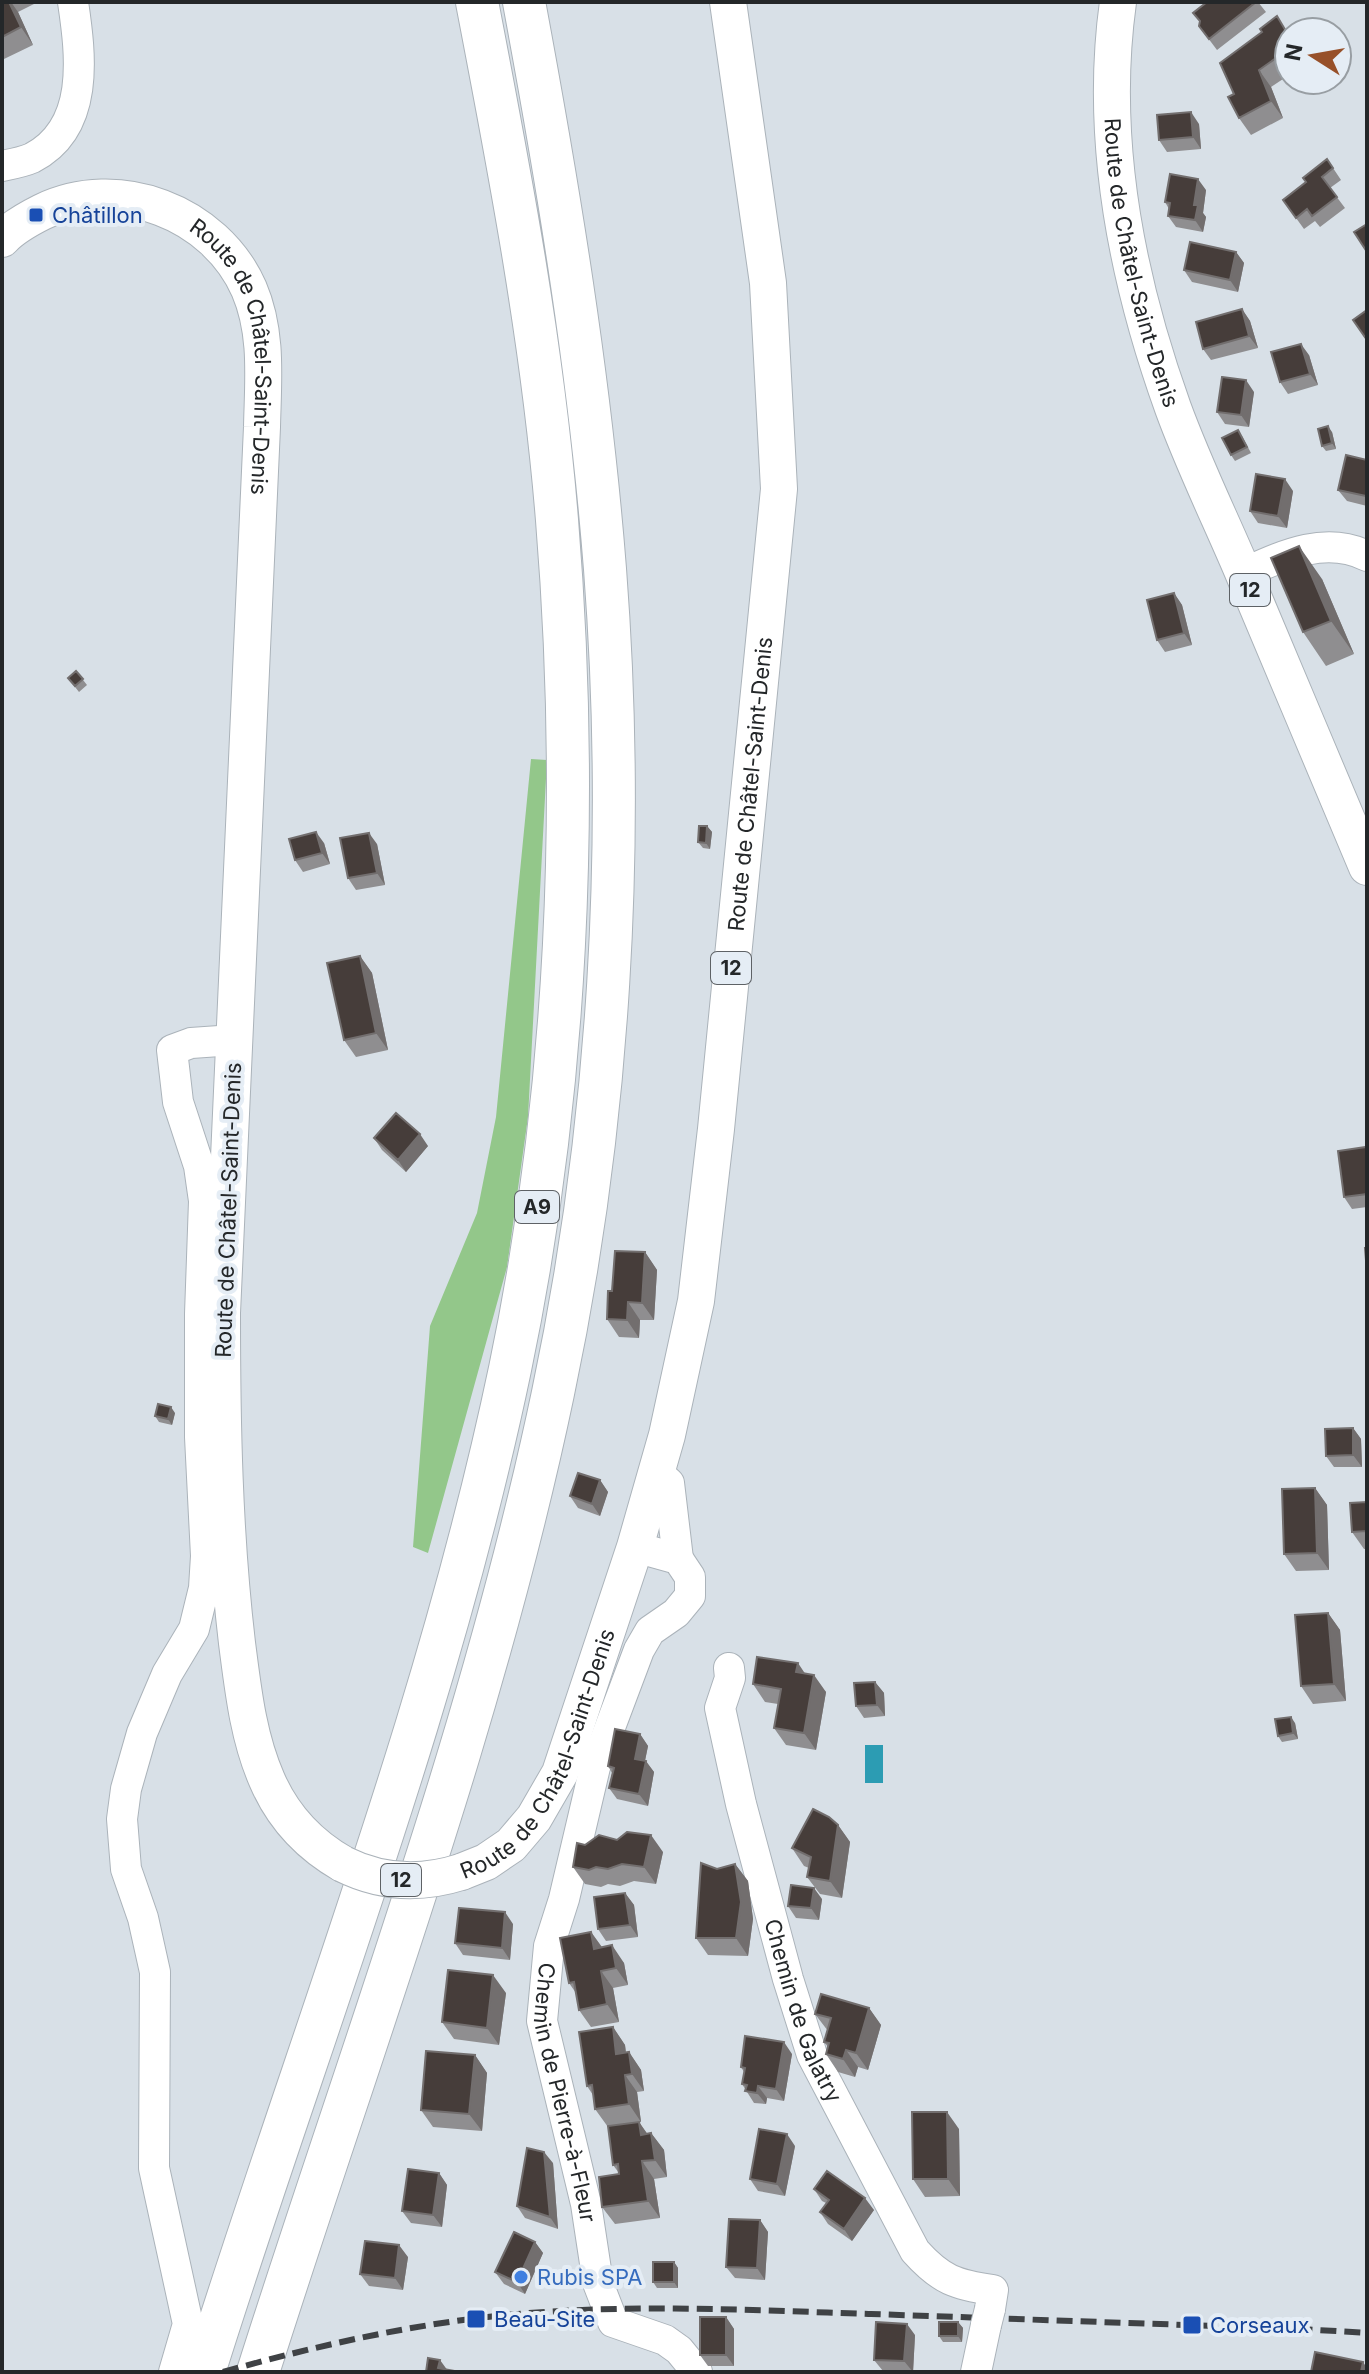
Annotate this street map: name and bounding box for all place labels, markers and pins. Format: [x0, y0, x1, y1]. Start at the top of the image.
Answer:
place label: Châtillon [52, 202, 143, 228]
marker: Châtillon [27, 206, 45, 224]
place label: Rubis SPA [537, 2264, 643, 2290]
marker: Rubis SPA [512, 2268, 530, 2286]
place label: Beau-Site [494, 2306, 595, 2332]
marker: Beau-Site [465, 2308, 487, 2330]
place label: Corseaux [1210, 2312, 1310, 2338]
marker: Corseaux [1181, 2314, 1203, 2336]

